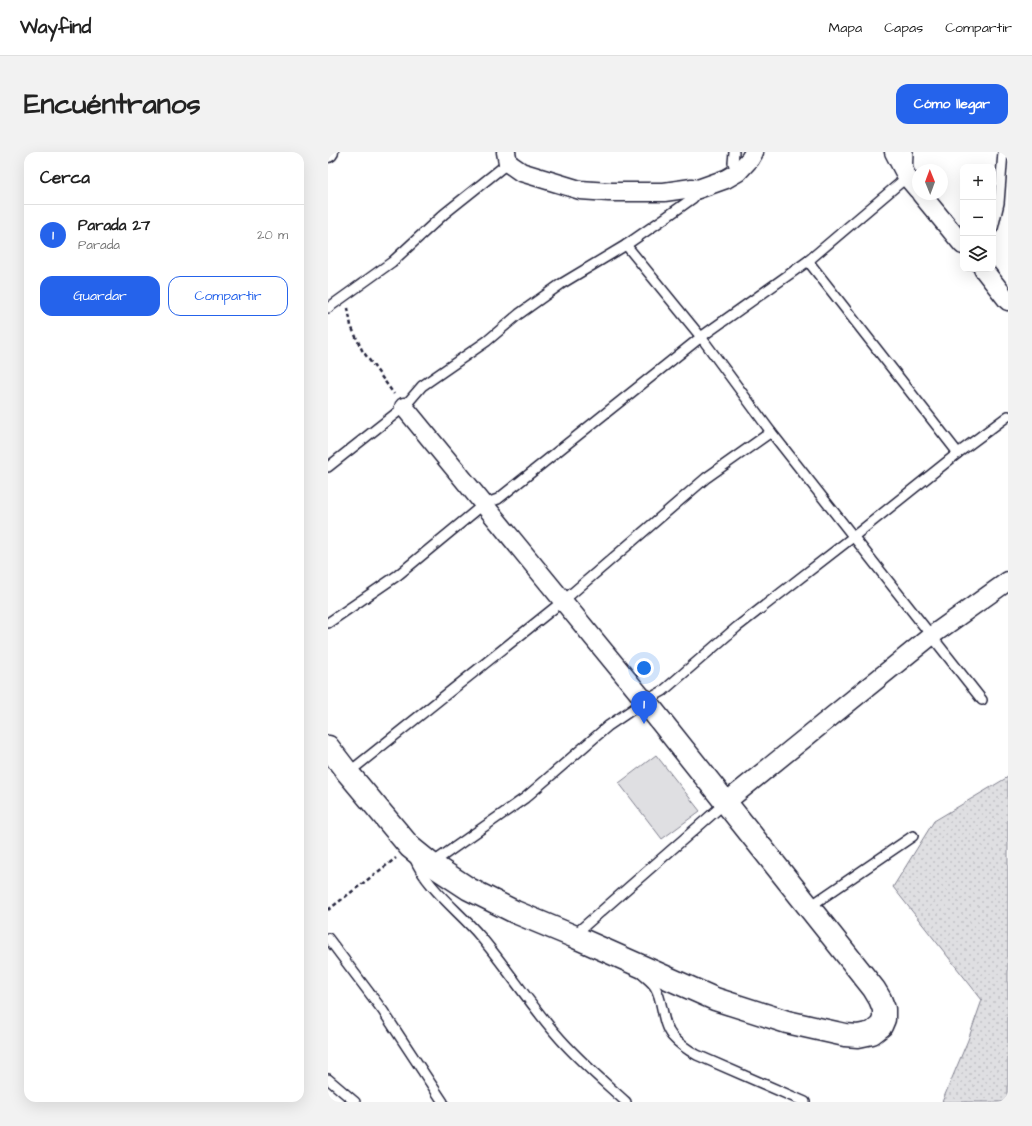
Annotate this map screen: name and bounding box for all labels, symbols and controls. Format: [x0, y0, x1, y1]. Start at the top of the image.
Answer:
text: Wayfind [20, 14, 91, 41]
text: Mapa [829, 18, 862, 38]
text: Capas [884, 18, 923, 38]
text: Compartir [945, 18, 1012, 38]
button: Cómo llegar [896, 84, 1008, 124]
text: Encuéntranos [24, 85, 200, 124]
north arrow [912, 164, 948, 200]
map controls [960, 164, 996, 272]
button: + [960, 164, 996, 200]
text: Cerca [40, 166, 90, 190]
button: − [960, 200, 996, 236]
text: Parada 27 [78, 215, 150, 236]
text: 1 [52, 226, 54, 244]
text: 20 m [257, 226, 288, 244]
text: Parada [78, 236, 120, 254]
button: layers [960, 236, 996, 272]
button: Guardar [40, 276, 160, 316]
button: Compartir [168, 276, 288, 316]
your location [634, 658, 654, 678]
pin: 1 [631, 691, 657, 724]

